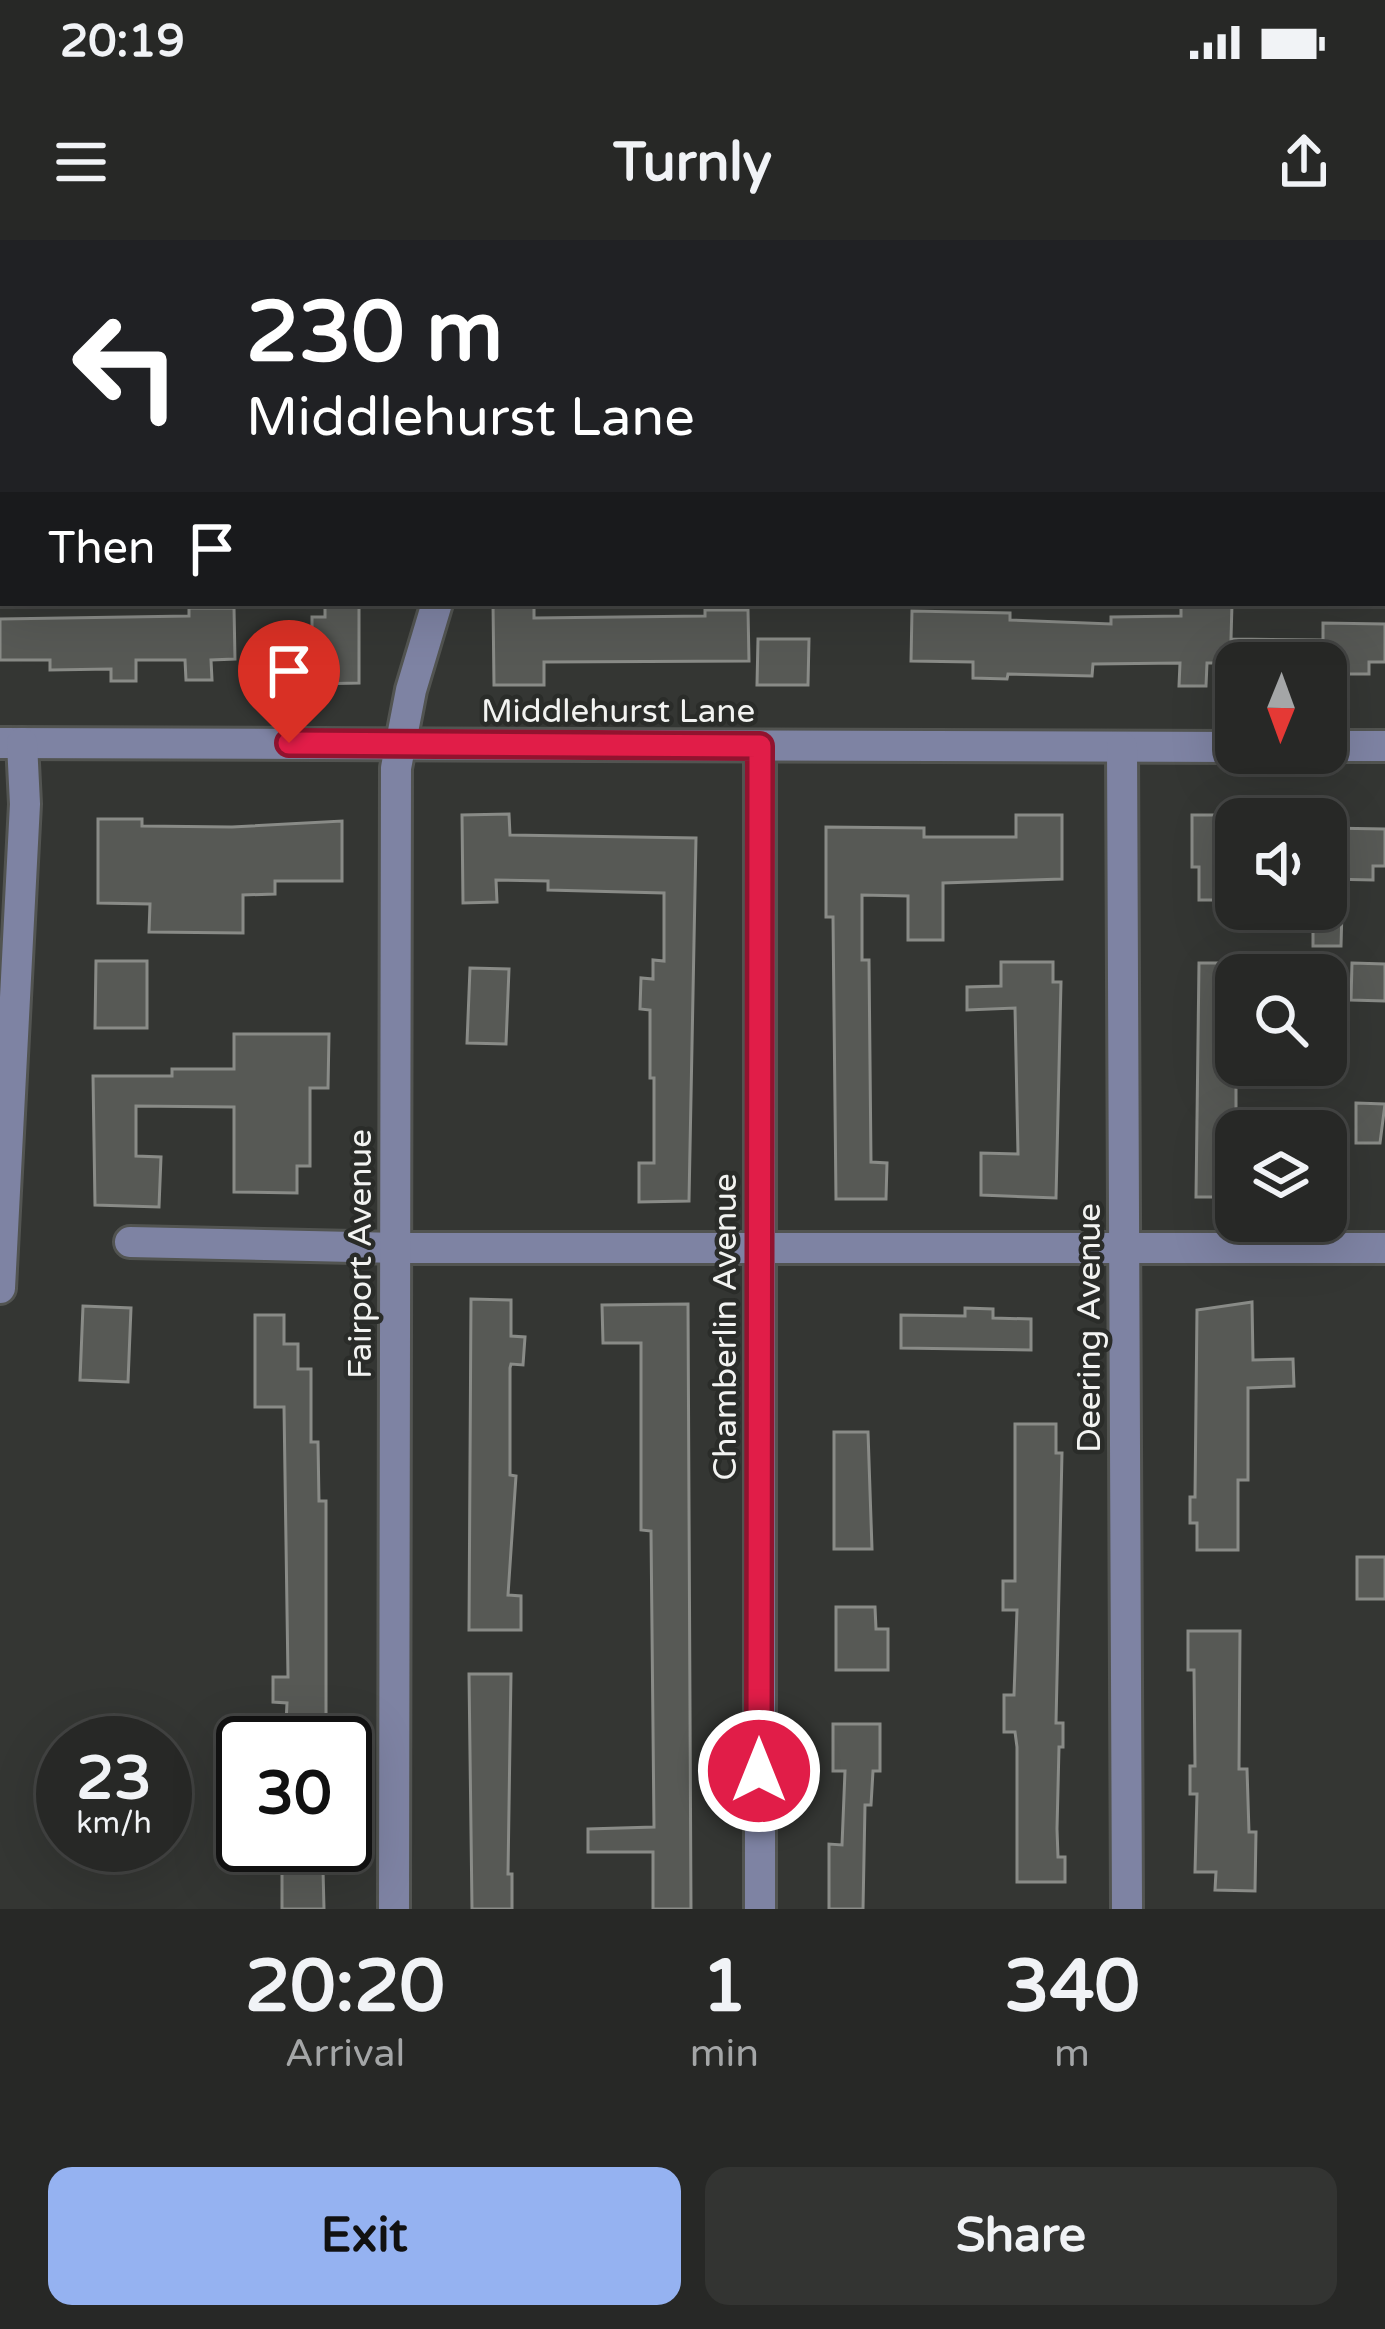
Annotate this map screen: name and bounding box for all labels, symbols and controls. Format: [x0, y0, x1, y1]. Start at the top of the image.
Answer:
text: 20:19 [60, 15, 185, 69]
icon: menu [48, 129, 114, 195]
icon: share [1271, 129, 1337, 195]
text: Turnly [613, 130, 772, 195]
text: 230 m [246, 283, 503, 384]
icon: left [48, 288, 204, 444]
text: Middlehurst Lane [246, 385, 695, 450]
icon: arrive [179, 516, 245, 582]
text: Then [48, 522, 155, 576]
pin [238, 620, 340, 743]
icon: arrive [256, 638, 322, 704]
north arrow [1215, 642, 1347, 774]
map controls [1215, 642, 1347, 1242]
street label: Middlehurst Lane [481, 692, 755, 731]
button: sound [1215, 798, 1347, 930]
button: search [1215, 954, 1347, 1086]
button: layers [1215, 1110, 1347, 1242]
street label: Fairport Avenue [341, 1129, 380, 1379]
street label: Chamberlin Avenue [706, 1173, 745, 1481]
street label: Deering Avenue [1070, 1203, 1109, 1453]
position arrow [696, 1708, 822, 1834]
speed limit sign: 30 [216, 1716, 372, 1872]
text: 23 [76, 1743, 152, 1815]
text: km/h [76, 1805, 152, 1842]
text: 20:20 [245, 1944, 445, 2031]
text: 1 [702, 1944, 747, 2031]
text: 340 [1004, 1944, 1140, 2031]
text: Arrival [285, 2030, 405, 2077]
text: min [690, 2030, 759, 2077]
text: m [1054, 2030, 1090, 2077]
button: Exit [48, 2167, 681, 2305]
button: Share [705, 2167, 1337, 2305]

